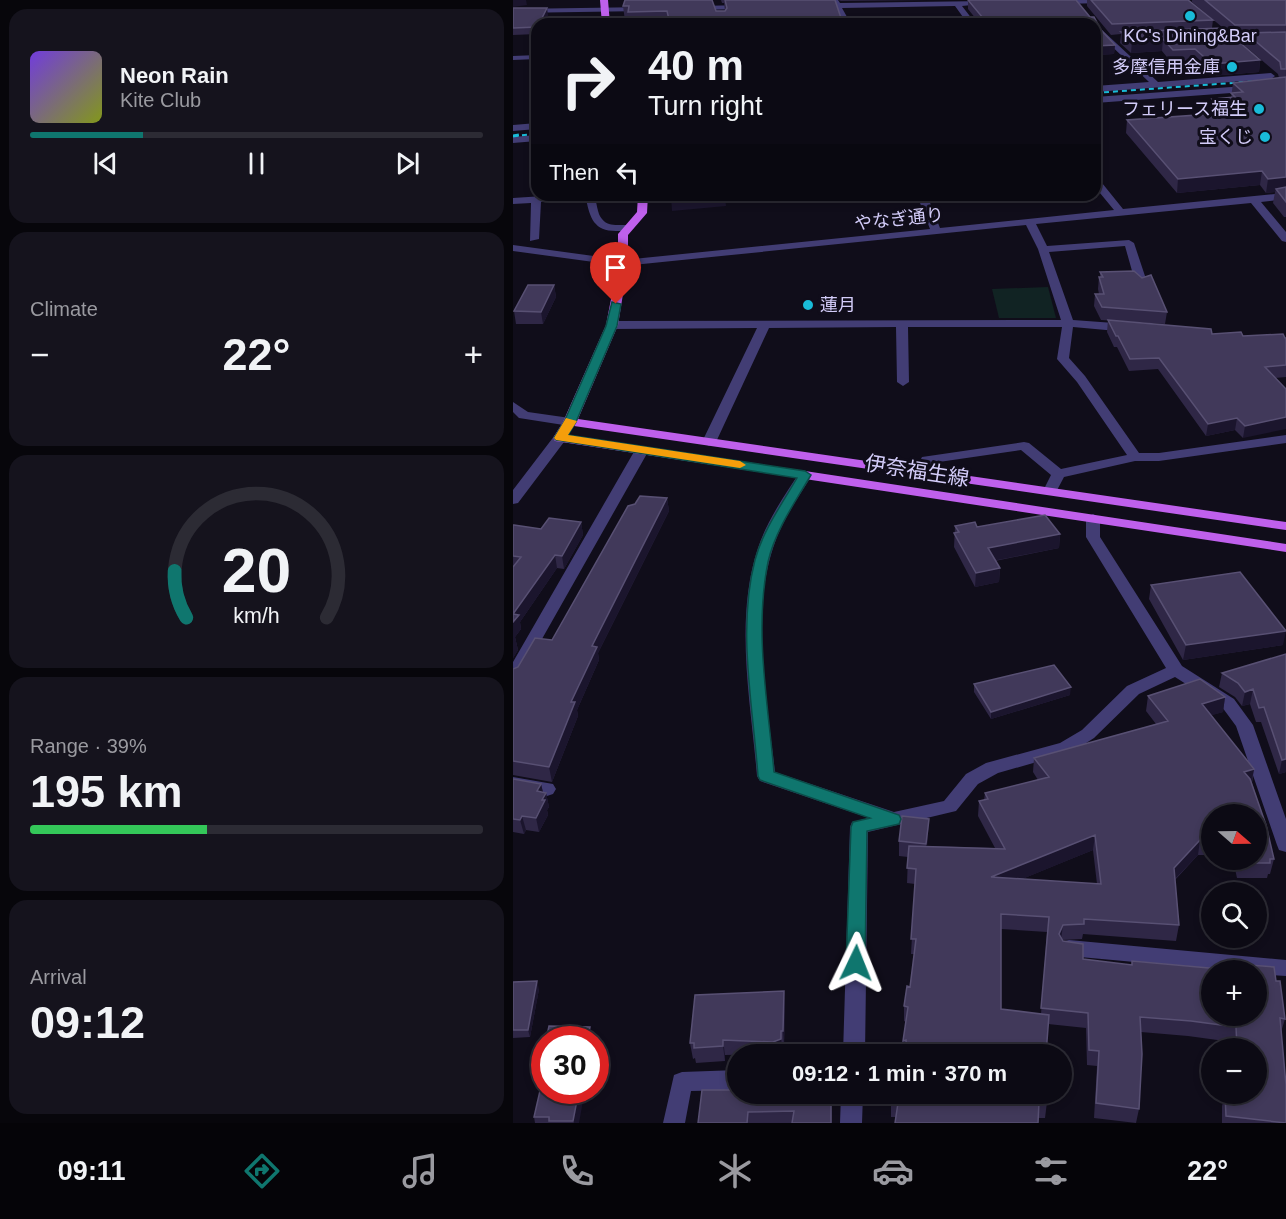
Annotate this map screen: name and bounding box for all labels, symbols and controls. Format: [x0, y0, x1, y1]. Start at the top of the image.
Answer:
marker: KC's Dining&Bar [1183, 9, 1197, 23]
place label: KC's Dining&Bar [1123, 26, 1257, 46]
icon: right [549, 42, 627, 120]
text: 40 m [648, 42, 744, 89]
place label: 多摩信用金庫 [1112, 57, 1220, 77]
marker: 多摩信用金庫 [1225, 60, 1239, 74]
text: Neon Rain [120, 63, 229, 88]
text: Kite Club [120, 89, 201, 111]
text: Turn right [648, 91, 763, 121]
place label: フェリース福生 [1122, 99, 1247, 119]
marker: フェリース福生 [1252, 102, 1266, 116]
place label: 宝くじ [1199, 127, 1253, 147]
marker: 宝くじ [1258, 130, 1272, 144]
icon: previous [89, 147, 122, 180]
icon: pause [240, 147, 273, 180]
icon: next [391, 147, 424, 180]
icon: left [611, 156, 644, 189]
text: Then [549, 160, 599, 185]
street label: やなぎ通り [853, 204, 945, 234]
pin [590, 242, 641, 304]
icon: arrive [599, 251, 632, 284]
place label: 蓮月 [820, 295, 856, 315]
text: Climate [30, 298, 98, 320]
marker: 蓮月 [801, 298, 815, 312]
text: 22° [222, 329, 291, 380]
text: − [30, 336, 49, 373]
text: + [464, 336, 483, 373]
street label: 伊奈福生線 [863, 451, 971, 490]
text: 20 [222, 537, 291, 606]
text: km/h [233, 605, 280, 629]
text: Range · 39% [30, 735, 147, 757]
text: 195 km [30, 766, 183, 817]
north arrow [1201, 804, 1267, 870]
map controls [1201, 804, 1267, 1104]
button: search [1201, 882, 1267, 948]
position arrow [824, 931, 888, 995]
button: + [1201, 960, 1267, 1026]
text: Arrival [30, 966, 87, 988]
text: 09:12 [30, 997, 145, 1048]
speed limit sign: 30 [531, 1026, 609, 1104]
button: − [1201, 1038, 1267, 1104]
text: 09:12 · 1 min · 370 m [792, 1061, 1007, 1086]
icon: directions [241, 1150, 283, 1192]
icon: music [399, 1150, 441, 1192]
icon: phone [556, 1150, 598, 1192]
icon: climate [714, 1150, 756, 1192]
icon: car [872, 1150, 914, 1192]
icon: filters [1030, 1150, 1072, 1192]
text: 09:11 [58, 1156, 125, 1186]
text: 22° [1187, 1156, 1228, 1186]

